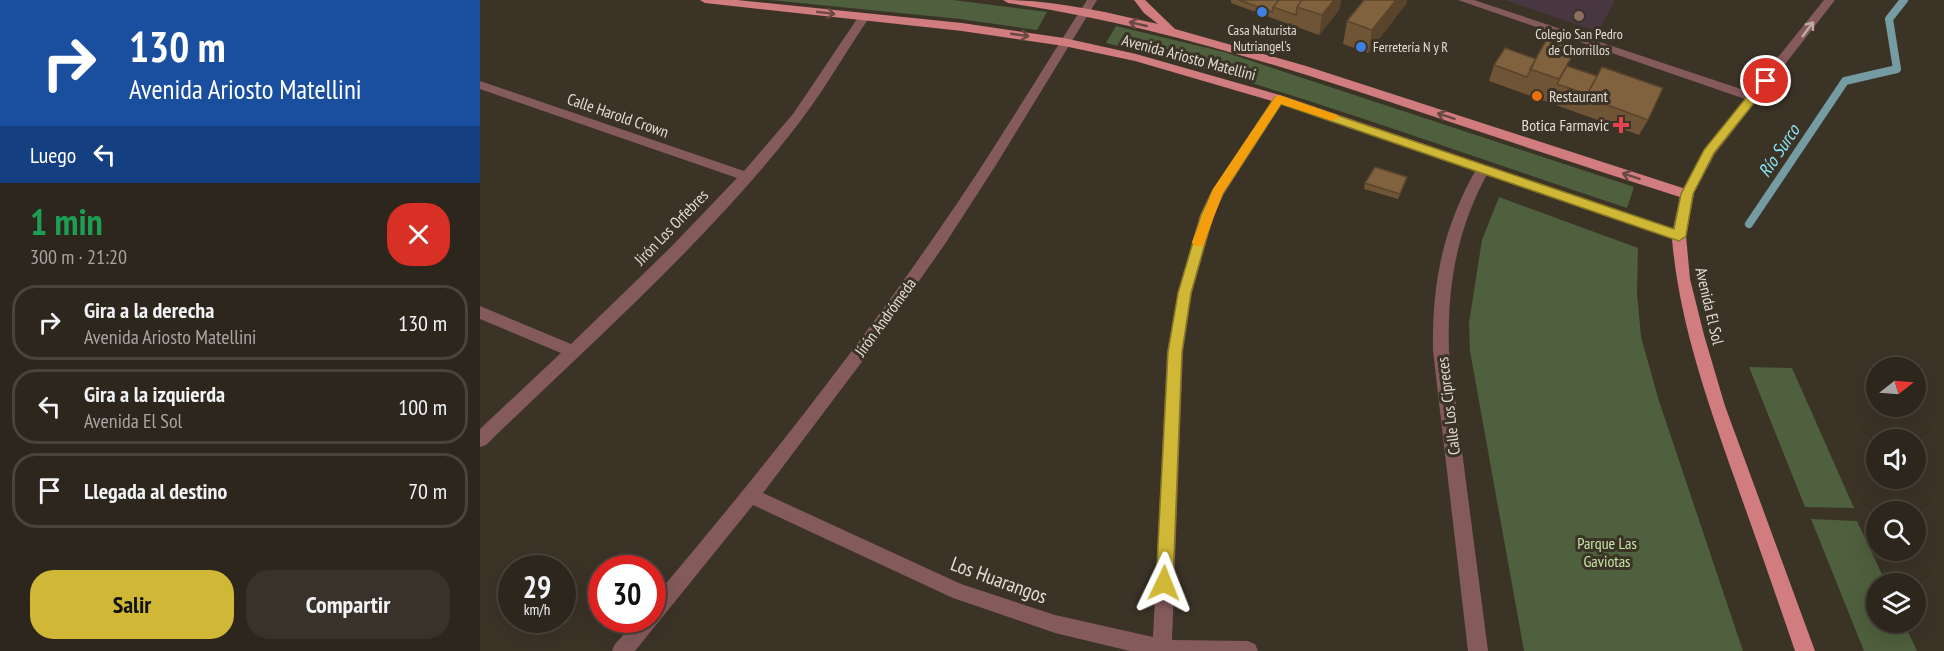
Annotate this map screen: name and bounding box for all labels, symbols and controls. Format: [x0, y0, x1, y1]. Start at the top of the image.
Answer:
marker: Casa Naturista Nutriangel's [1255, 5, 1269, 19]
one-way arrow [815, 8, 835, 19]
marker: Colegio San Pedro de Chorrillos [1572, 9, 1586, 23]
one-way arrow [1129, 17, 1148, 29]
text: 130 m [129, 19, 226, 74]
place label: Casa Naturista Nutriangel's [1227, 21, 1297, 55]
one-way arrow [1801, 21, 1814, 37]
icon: right [30, 24, 108, 102]
place label: Colegio San Pedro de Chorrillos [1535, 25, 1623, 59]
street label: Avenida Ariosto Matellini [1120, 29, 1258, 85]
one-way arrow [1009, 30, 1029, 41]
place label: Ferretería N y R [1373, 38, 1448, 56]
marker: Ferretería N y R [1354, 40, 1368, 54]
pin [1740, 55, 1791, 106]
icon: arrive [1749, 64, 1782, 97]
text: Avenida Ariosto Matellini [129, 72, 362, 106]
place label: Restaurant [1549, 86, 1609, 106]
street label: Calle Harold Crown [565, 88, 671, 142]
marker: Restaurant [1530, 89, 1544, 103]
one-way arrow [1437, 110, 1456, 121]
place label: Botica Farmavic [1522, 115, 1609, 135]
marker: Botica Farmavic [1614, 118, 1628, 132]
water label: Río Surco [1753, 119, 1805, 181]
icon: left [88, 138, 121, 171]
text: Luego [30, 141, 76, 169]
one-way arrow [1622, 170, 1641, 181]
street label: Jirón Los Orfebres [629, 185, 712, 270]
text: 1 min [30, 198, 103, 245]
button: close [387, 203, 450, 266]
text: 300 m · 21:20 [30, 244, 127, 270]
street label: Avenida El Sol [1691, 265, 1729, 347]
street label: Jirón Andrómeda [849, 274, 920, 361]
text: Gira a la derecha [84, 296, 214, 324]
icon: right [33, 306, 66, 339]
text: 130 m [398, 309, 447, 337]
text: Avenida Ariosto Matellini [84, 324, 256, 350]
street label: Calle Los Cipreces [1432, 356, 1464, 456]
north arrow [1866, 357, 1926, 417]
map controls [1866, 357, 1926, 633]
text: Gira a la izquierda [84, 380, 225, 408]
icon: left [33, 390, 66, 423]
text: 100 m [398, 393, 447, 421]
text: Avenida El Sol [84, 408, 182, 434]
button: sound [1866, 429, 1926, 489]
icon: arrive [33, 474, 66, 507]
text: Llegada al destino [84, 477, 227, 505]
text: 70 m [408, 477, 447, 505]
button: search [1866, 501, 1926, 561]
park label: Parque Las Gaviotas [1577, 533, 1637, 571]
street label: Los Huarangos [947, 551, 1051, 610]
position arrow [1132, 551, 1196, 615]
speed limit sign: 30 [588, 555, 666, 633]
text: 29 [523, 567, 551, 606]
button: Salir [30, 570, 234, 639]
button: Compartir [246, 570, 450, 639]
button: layers [1866, 573, 1926, 633]
text: km/h [524, 600, 550, 619]

